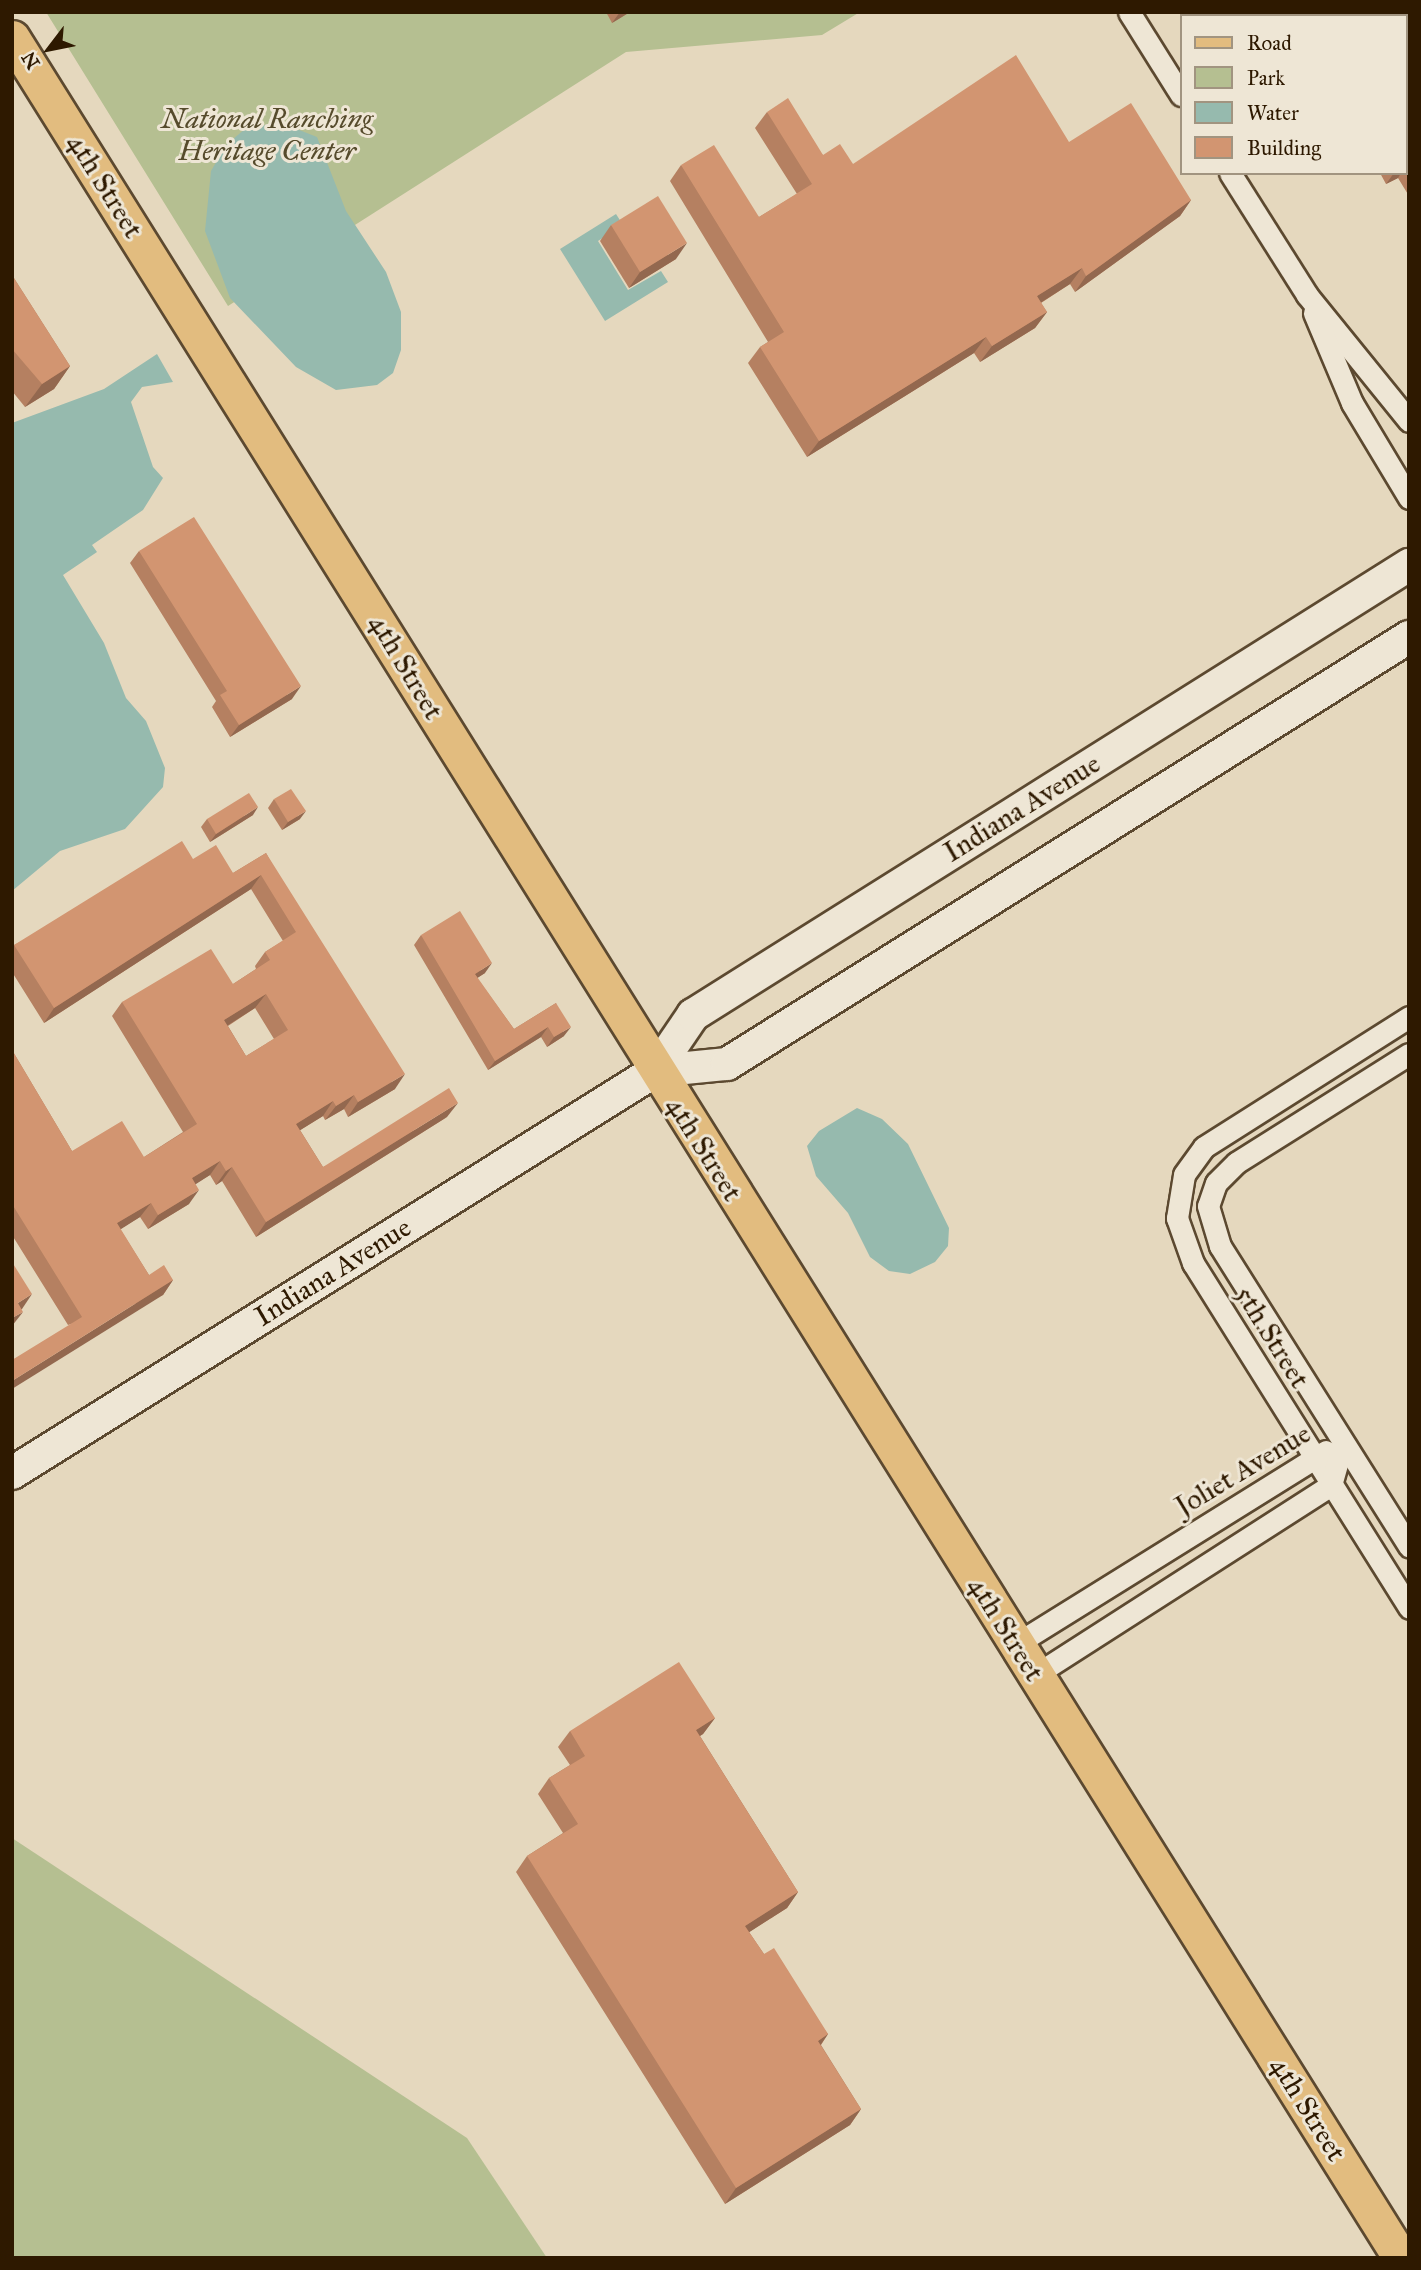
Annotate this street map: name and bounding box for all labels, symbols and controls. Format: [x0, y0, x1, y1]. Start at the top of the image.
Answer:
north arrow [14, 14, 84, 84]
legend [1180, 14, 1407, 175]
text: Road [1247, 30, 1292, 56]
text: N [17, 47, 45, 73]
text: Park [1247, 65, 1285, 91]
text: Water [1247, 100, 1299, 126]
park label: National Ranching Heritage Center [161, 102, 373, 168]
street label: 4th Street [60, 128, 150, 244]
text: Building [1247, 135, 1321, 161]
street label: 4th Street [362, 608, 450, 726]
street label: Indiana Avenue [938, 747, 1106, 869]
street label: 4th Street [659, 1091, 749, 1207]
street label: Indiana Avenue [249, 1211, 417, 1333]
street label: 5th Street [1228, 1280, 1316, 1394]
street label: Joliet Avenue [1169, 1417, 1317, 1523]
street label: 4th Street [961, 1571, 1051, 1687]
street label: 4th Street [1263, 2051, 1353, 2167]

